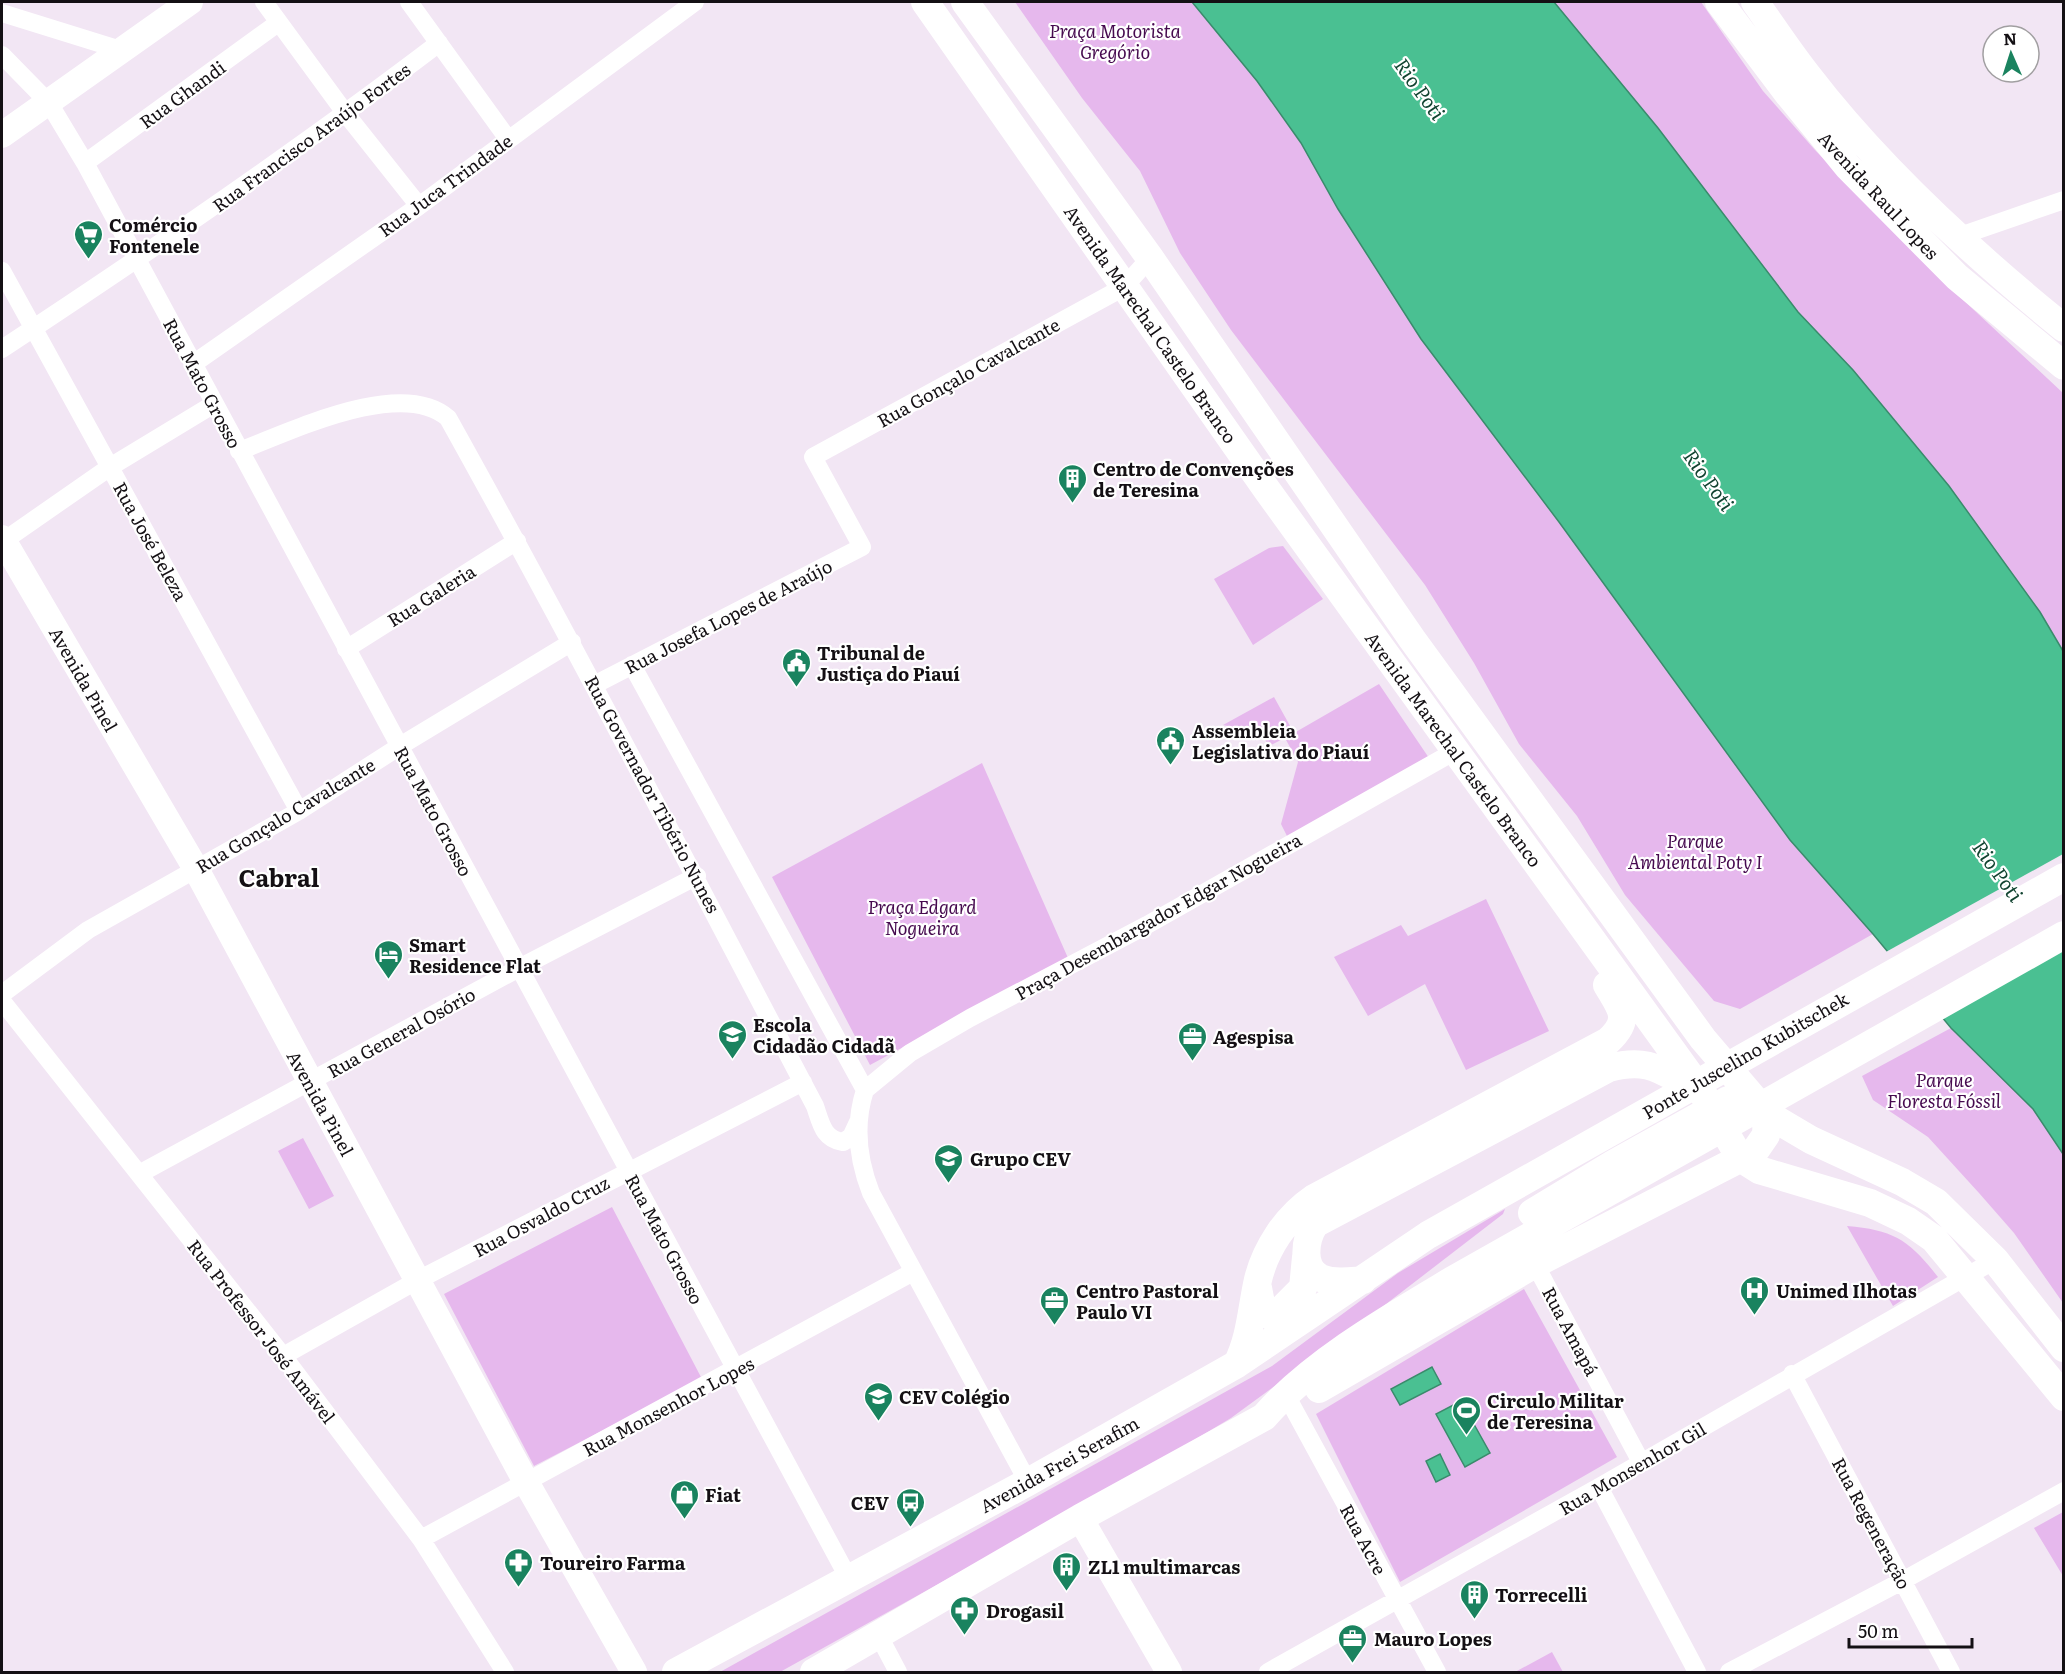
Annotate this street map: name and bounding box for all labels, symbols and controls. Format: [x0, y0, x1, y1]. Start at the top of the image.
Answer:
park label: Praça Motorista Gregório [1049, 17, 1182, 65]
north arrow [1981, 24, 2041, 84]
text: N [2003, 26, 2018, 50]
water label: Rio Poti [1388, 51, 1454, 125]
street label: Rua Ghandi [133, 53, 231, 135]
street label: Rua Francisco Araújo Fortes [206, 56, 416, 218]
street label: Avenida Raul Lopes [1812, 125, 1946, 265]
street label: Rua Juca Trindade [372, 127, 518, 243]
street label: Avenida Marechal Castelo Branco [1058, 199, 1244, 449]
place label: Comércio Fontenele [109, 211, 200, 259]
supermarket icon: Comércio Fontenele [72, 218, 104, 260]
street label: Rua Gonçalo Cavalcante [872, 310, 1064, 434]
street label: Rua Mato Grosso [157, 313, 249, 453]
water label: Rio Poti [1677, 442, 1743, 516]
place label: Centro de Convenções de Teresina [1093, 455, 1294, 503]
building icon: Centro de Convenções de Teresina [1056, 462, 1088, 504]
street label: Rua José Beleza [107, 477, 195, 606]
street label: Rua Josefa Lopes de Araújo [619, 552, 837, 680]
street label: Rua Galeria [382, 557, 481, 633]
street label: Avenida Pinel [43, 622, 125, 736]
street label: Avenida Marechal Castelo Branco [1359, 626, 1549, 872]
place label: Tribunal de Justiça do Piauí [817, 639, 960, 687]
public building icon: Tribunal de Justiça do Piauí [780, 646, 812, 688]
street label: Rua Governador Tibério Nunes [579, 670, 727, 918]
place label: Assembleia Legislativa do Piauí [1192, 717, 1370, 765]
public building icon: Assembleia Legislativa do Piauí [1155, 724, 1187, 766]
street label: Rua Mato Grosso [388, 741, 480, 881]
street label: Rua Gonçalo Cavalcante [190, 751, 380, 879]
street label: Praça Desembargador Edgar Nogueira [1010, 826, 1306, 1006]
park label: Parque Ambiental Poty I [1628, 827, 1763, 875]
water label: Rio Poti [1966, 833, 2032, 907]
district label: Cabral [238, 859, 320, 894]
park label: Praça Edgard Nogueira [867, 893, 977, 941]
place label: Smart Residence Flat [409, 931, 541, 979]
hotel icon: Smart Residence Flat [372, 938, 404, 980]
street label: Rua General Osório [322, 980, 480, 1084]
street label: Ponte Juscelino Kubitschek [1637, 984, 1854, 1125]
place label: Escola Cidadão Cidadã [753, 1011, 896, 1059]
school or university icon: Escola Cidadão Cidadã [716, 1018, 748, 1060]
office icon: Agespisa [1176, 1020, 1208, 1062]
place label: Agespisa [1213, 1023, 1294, 1050]
street label: Avenida Pinel [281, 1045, 361, 1161]
park label: Parque Floresta Fóssil [1887, 1066, 2002, 1114]
school or university icon: Grupo CEV [933, 1142, 965, 1184]
place label: Grupo CEV [970, 1145, 1071, 1172]
street label: Rua Osvaldo Cruz [468, 1169, 614, 1263]
street label: Rua Mato Grosso [619, 1169, 711, 1309]
street label: Rua Professor José Amável [182, 1233, 342, 1429]
hospital icon: Unimed Ilhotas [1739, 1274, 1771, 1316]
place label: Centro Pastoral Paulo VI [1076, 1277, 1219, 1325]
place label: Unimed Ilhotas [1776, 1277, 1917, 1304]
street label: Rua Amapá [1536, 1282, 1606, 1381]
office icon: Centro Pastoral Paulo VI [1039, 1284, 1071, 1326]
street label: Rua Monsenhor Lopes [578, 1349, 758, 1463]
school or university icon: CEV Colégio [862, 1380, 894, 1422]
place label: CEV Colégio [899, 1383, 1010, 1410]
place label: Circulo Militar de Teresina [1487, 1387, 1624, 1435]
sports icon: Circulo Militar de Teresina [1450, 1394, 1482, 1436]
street label: Avenida Frei Serafim [975, 1409, 1143, 1519]
street label: Rua Monsenhor Gil [1553, 1415, 1711, 1521]
street label: Rua Regeneração [1826, 1452, 1918, 1594]
shop icon: Fiat [668, 1478, 700, 1520]
place label: Fiat [705, 1481, 741, 1508]
bus stop icon: CEV [894, 1486, 926, 1528]
place label: CEV [851, 1489, 889, 1516]
street label: Rua Acre [1334, 1499, 1394, 1579]
pharmacy icon: Toureiro Farma [503, 1546, 535, 1588]
place label: Toureiro Farma [540, 1549, 686, 1576]
building icon: ZL1 multimarcas [1051, 1550, 1083, 1592]
place label: ZL1 multimarcas [1088, 1553, 1240, 1580]
building icon: Torrecelli [1458, 1578, 1490, 1620]
place label: Torrecelli [1495, 1581, 1588, 1608]
pharmacy icon: Drogasil [949, 1594, 981, 1636]
place label: Drogasil [986, 1597, 1064, 1624]
scale bar [1849, 1611, 1972, 1649]
text: 50 m [1858, 1617, 1899, 1644]
office icon: Mauro Lopes [1337, 1622, 1369, 1664]
place label: Mauro Lopes [1374, 1625, 1492, 1652]

